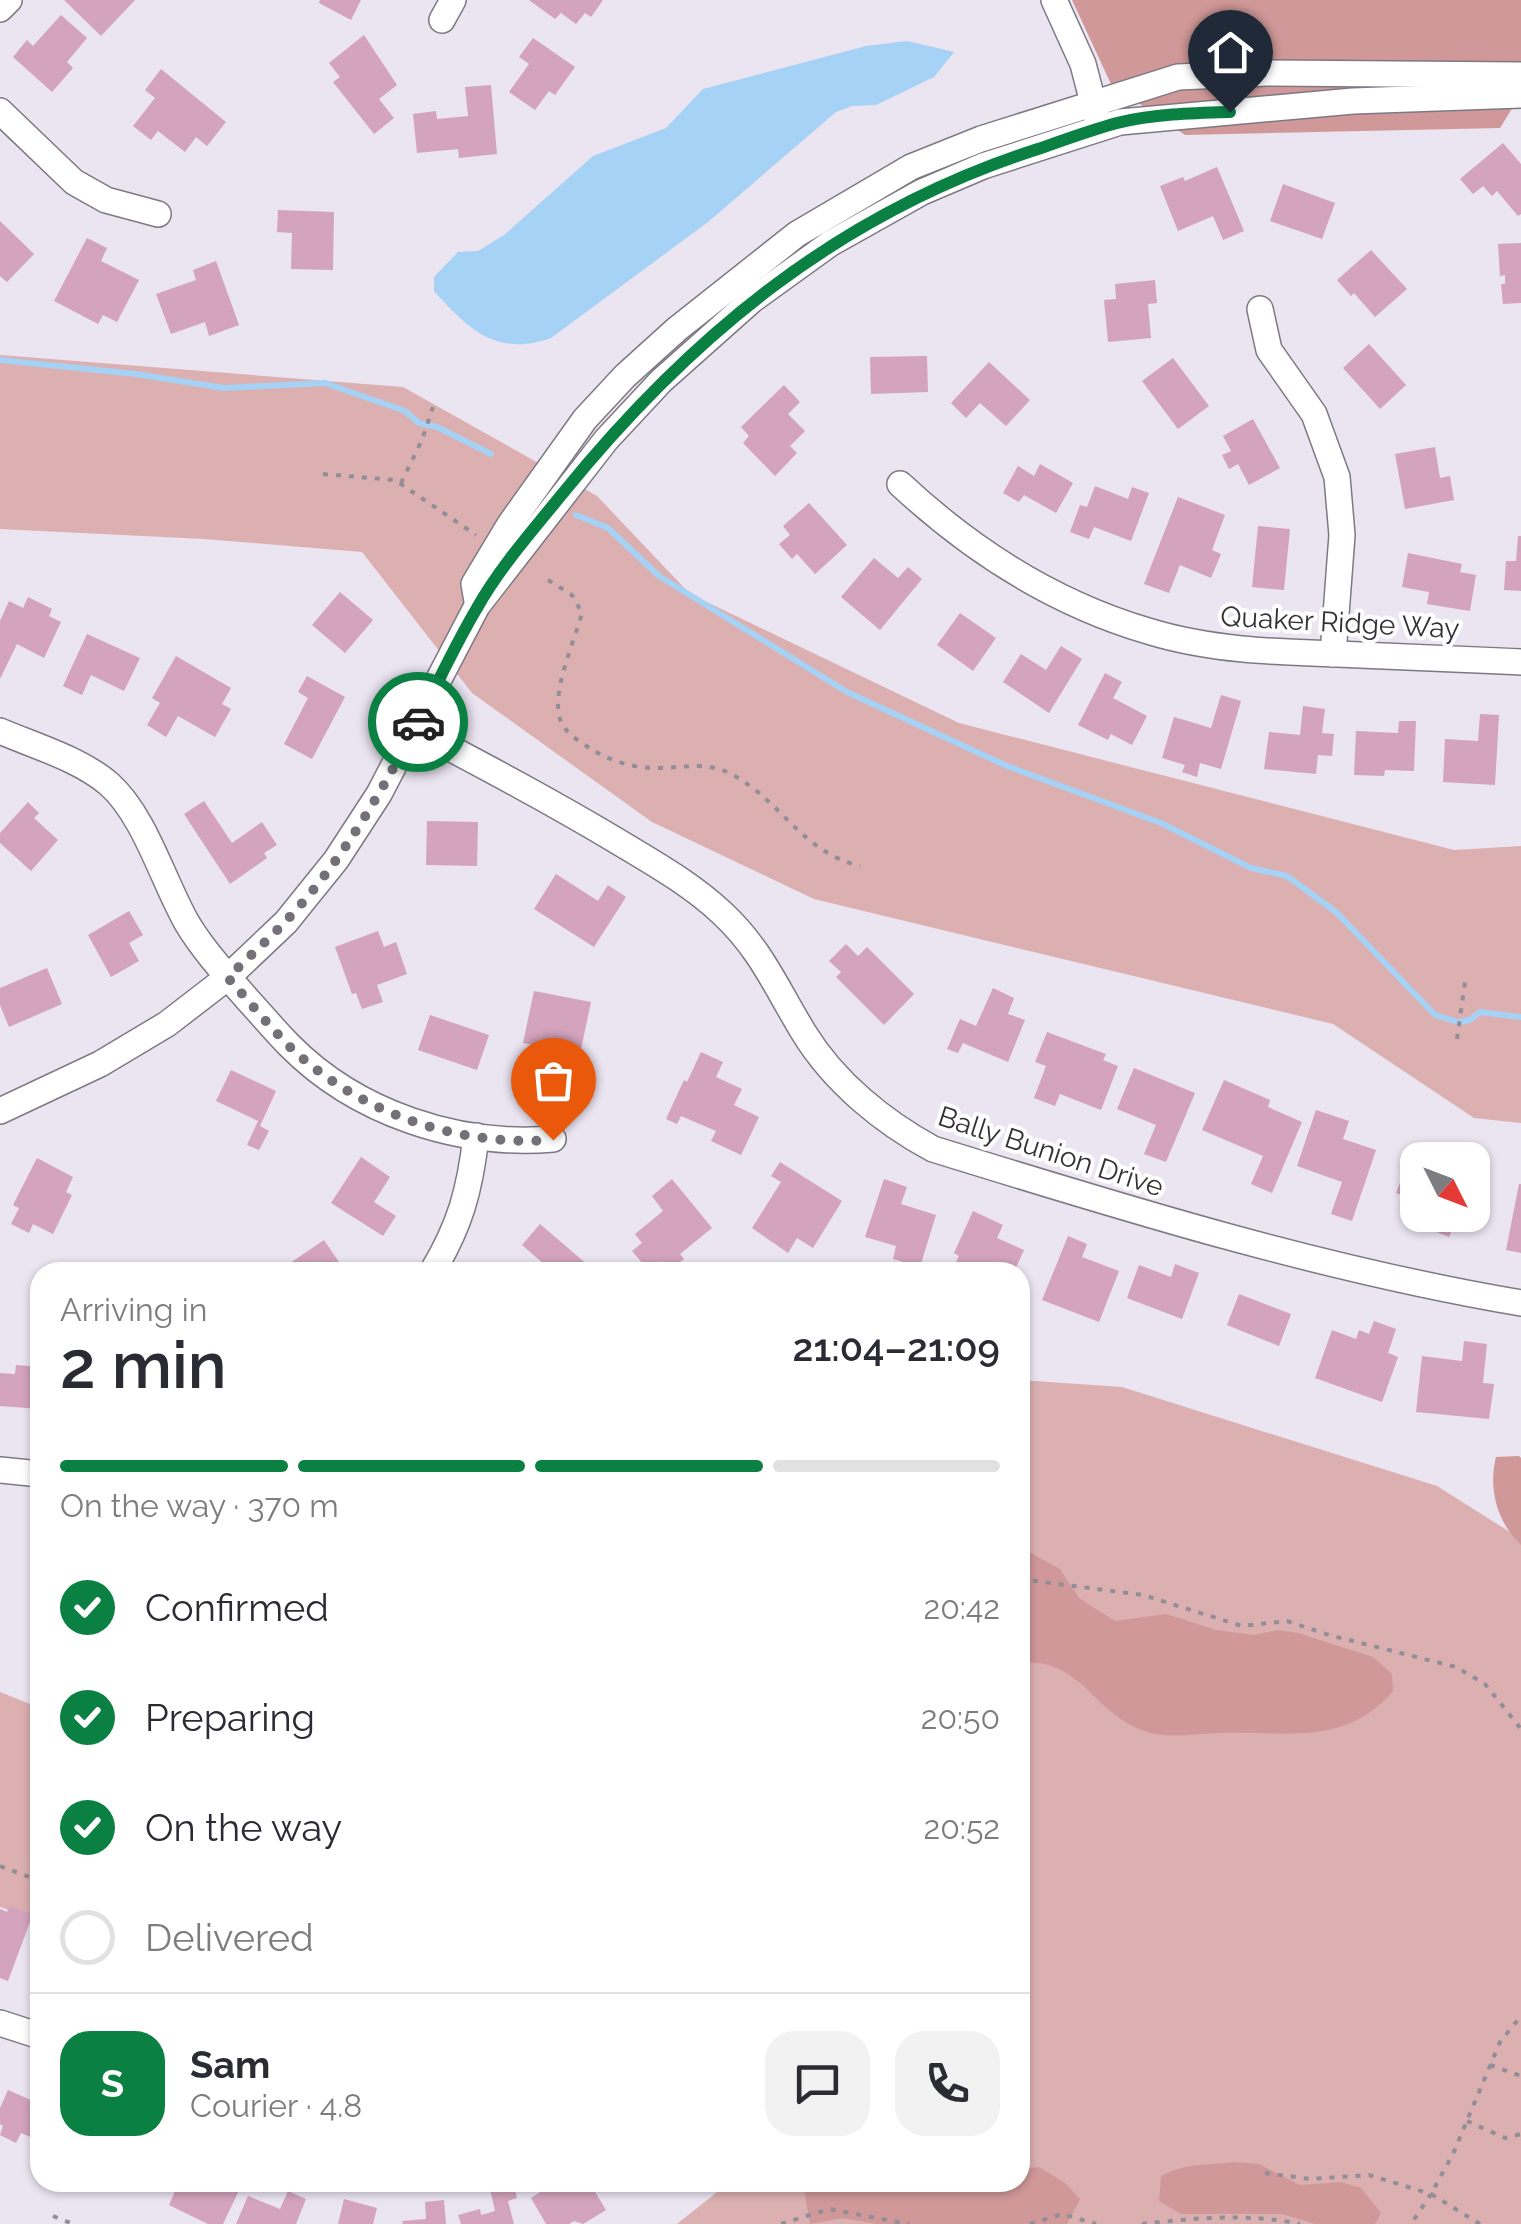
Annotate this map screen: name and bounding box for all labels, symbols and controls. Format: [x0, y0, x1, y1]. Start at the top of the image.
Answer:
pin [1188, 10, 1273, 113]
icon: home [1203, 25, 1258, 80]
street label: Quaker Ridge Way [1220, 600, 1460, 645]
courier [368, 672, 468, 772]
icon: car [391, 695, 446, 750]
pin [511, 1038, 596, 1141]
icon: bag [526, 1053, 581, 1108]
street label: Bally Bunion Drive [934, 1099, 1168, 1203]
north arrow [1400, 1142, 1490, 1232]
map controls [1400, 1142, 1490, 1232]
text: Arriving in [60, 1291, 207, 1328]
text: 21:04–21:09 [793, 1325, 1000, 1370]
text: 2 min [60, 1327, 227, 1403]
text: On the way · 370 m [60, 1487, 339, 1524]
icon: check [60, 1580, 115, 1635]
text: Confirmed [145, 1585, 329, 1630]
text: 20:42 [924, 1589, 1000, 1626]
icon: check [60, 1690, 115, 1745]
text: Preparing [145, 1695, 315, 1740]
text: 20:50 [921, 1699, 1000, 1736]
icon: check [60, 1800, 115, 1855]
text: On the way [145, 1805, 342, 1850]
text: 20:52 [924, 1809, 1000, 1846]
text: Delivered [145, 1915, 314, 1960]
button: chat [765, 2031, 870, 2136]
button: phone [895, 2031, 1000, 2136]
text: Sam [190, 2042, 270, 2087]
text: S [101, 2061, 124, 2106]
text: Courier · 4.8 [190, 2087, 362, 2124]

